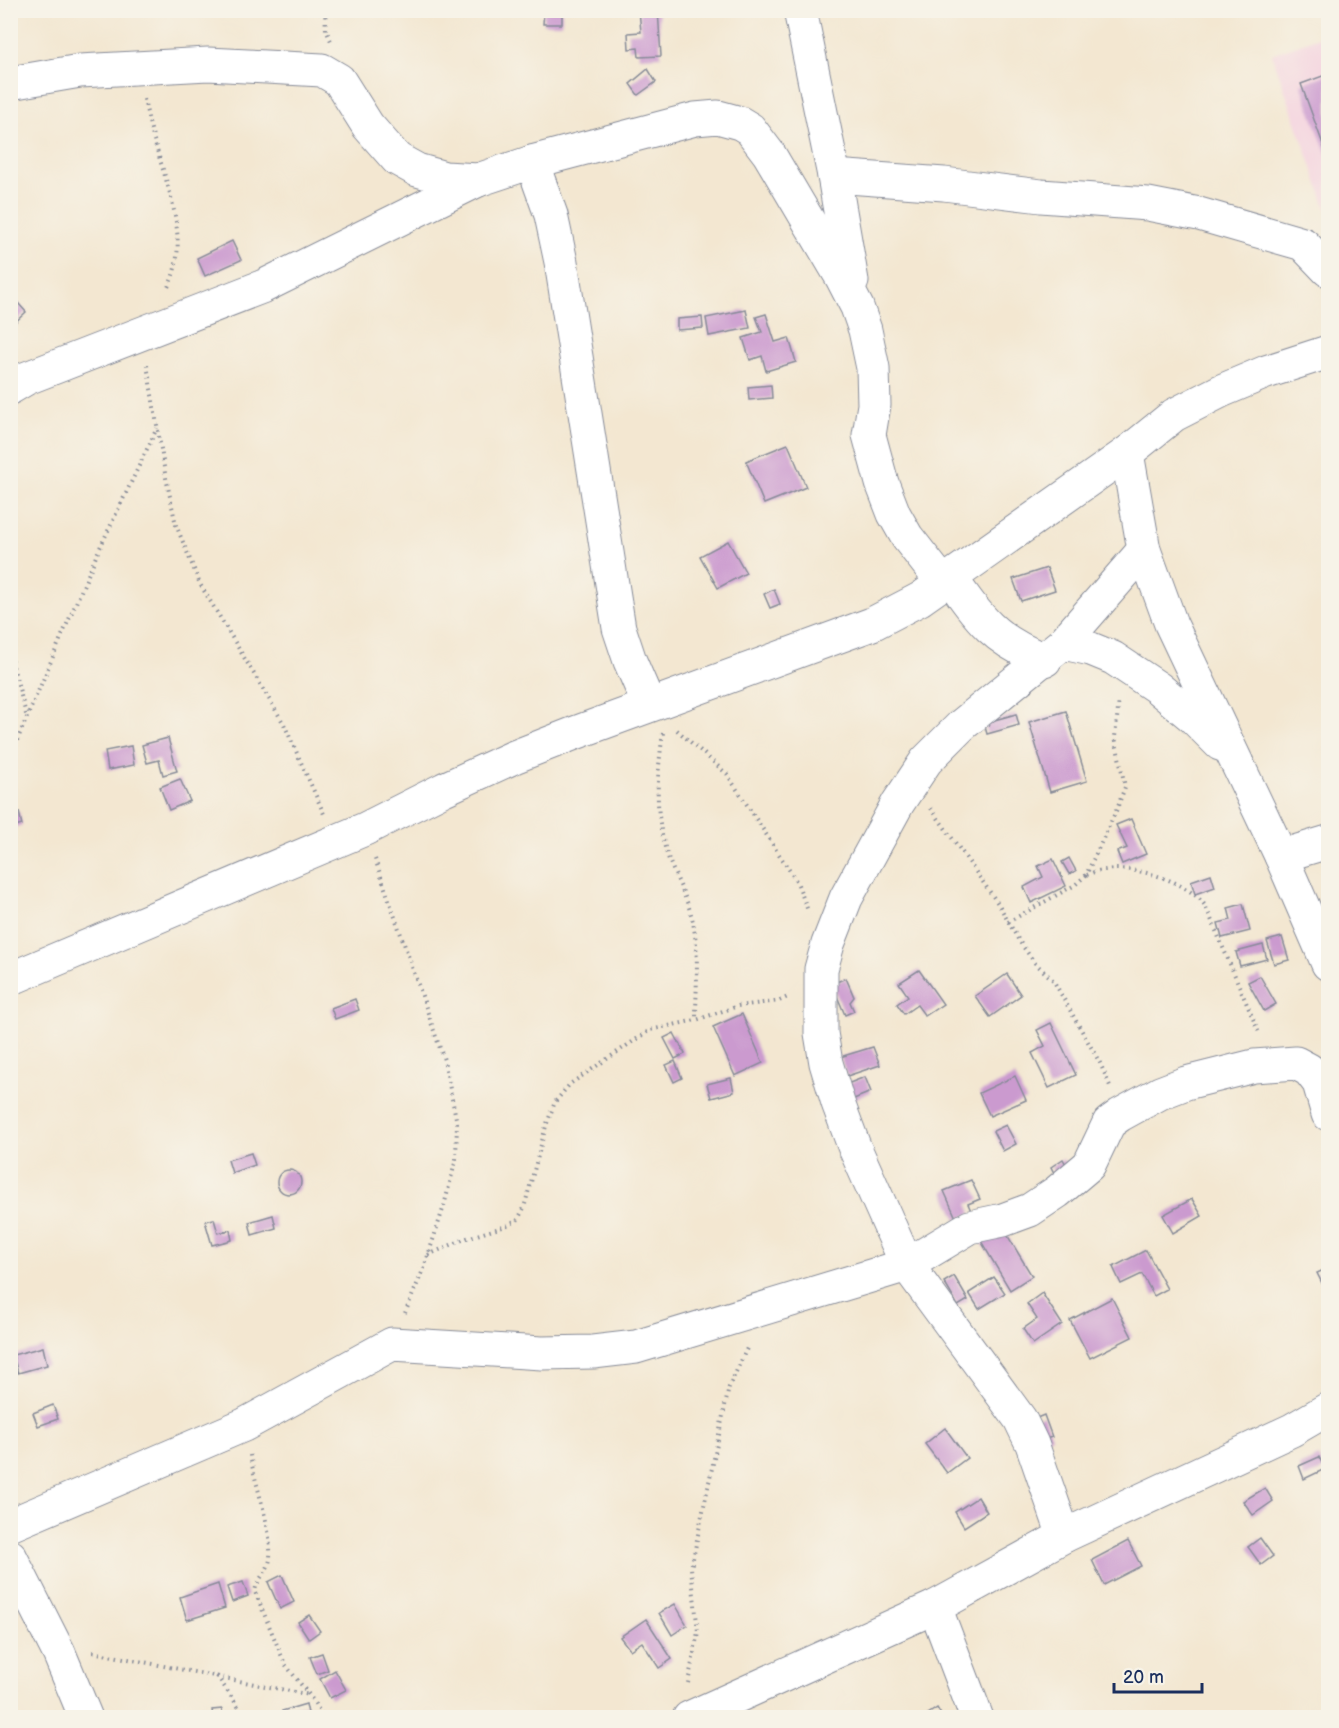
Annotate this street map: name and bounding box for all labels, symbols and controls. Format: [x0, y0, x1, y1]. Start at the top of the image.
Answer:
scale bar [1114, 1656, 1202, 1694]
text: 20 m [1123, 1667, 1164, 1688]

